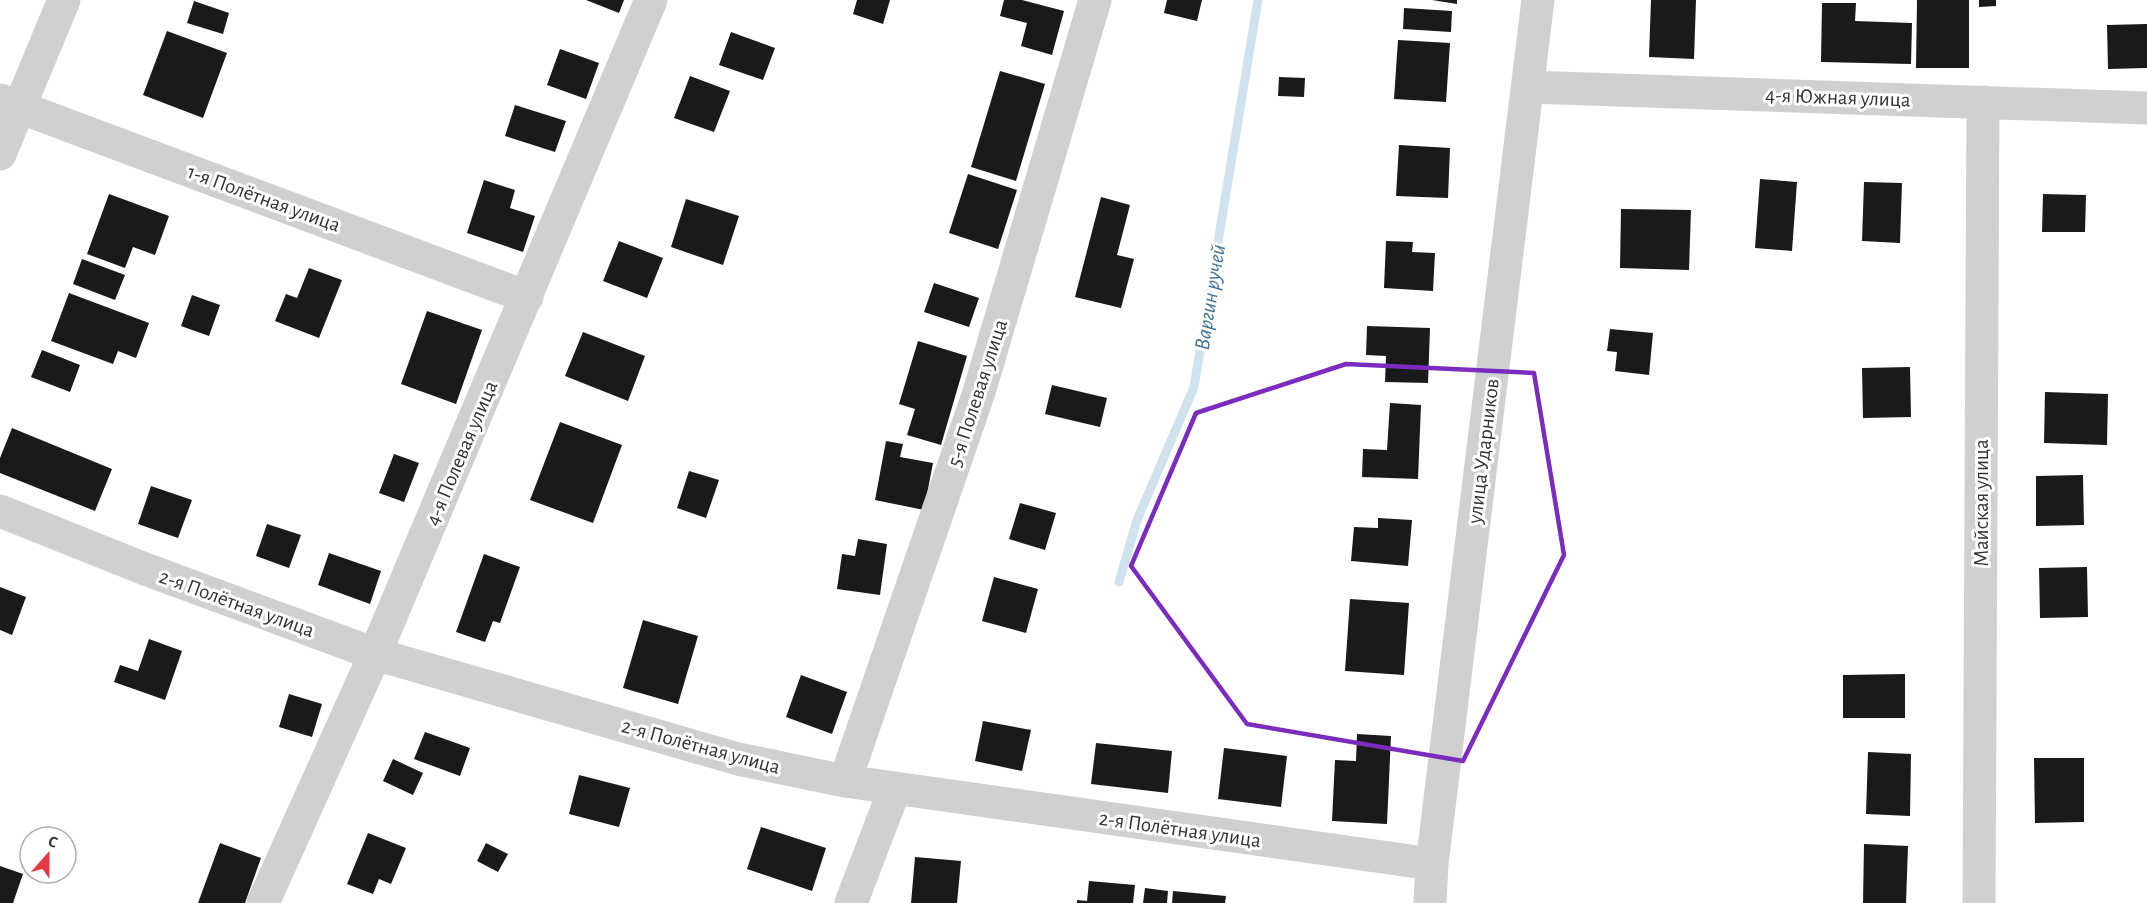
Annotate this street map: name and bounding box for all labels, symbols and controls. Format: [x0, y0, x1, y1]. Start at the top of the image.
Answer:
street label: 4-я Южная улица [1765, 84, 1911, 111]
street label: 1-я Полётная улица [185, 161, 343, 236]
water label: Варгин ручей [1191, 243, 1230, 352]
street label: 5-я Полевая улица [944, 317, 1011, 469]
street label: 4-я Полевая улица [422, 377, 502, 529]
street label: улица Ударников [1464, 377, 1503, 526]
street label: Майская улица [1971, 439, 1992, 567]
street label: 2-я Полётная улица [156, 566, 318, 641]
street label: 2-я Полётная улица [619, 715, 783, 778]
street label: 2-я Полётная улица [1098, 808, 1263, 851]
north arrow [18, 825, 78, 885]
text: С [46, 833, 60, 851]

